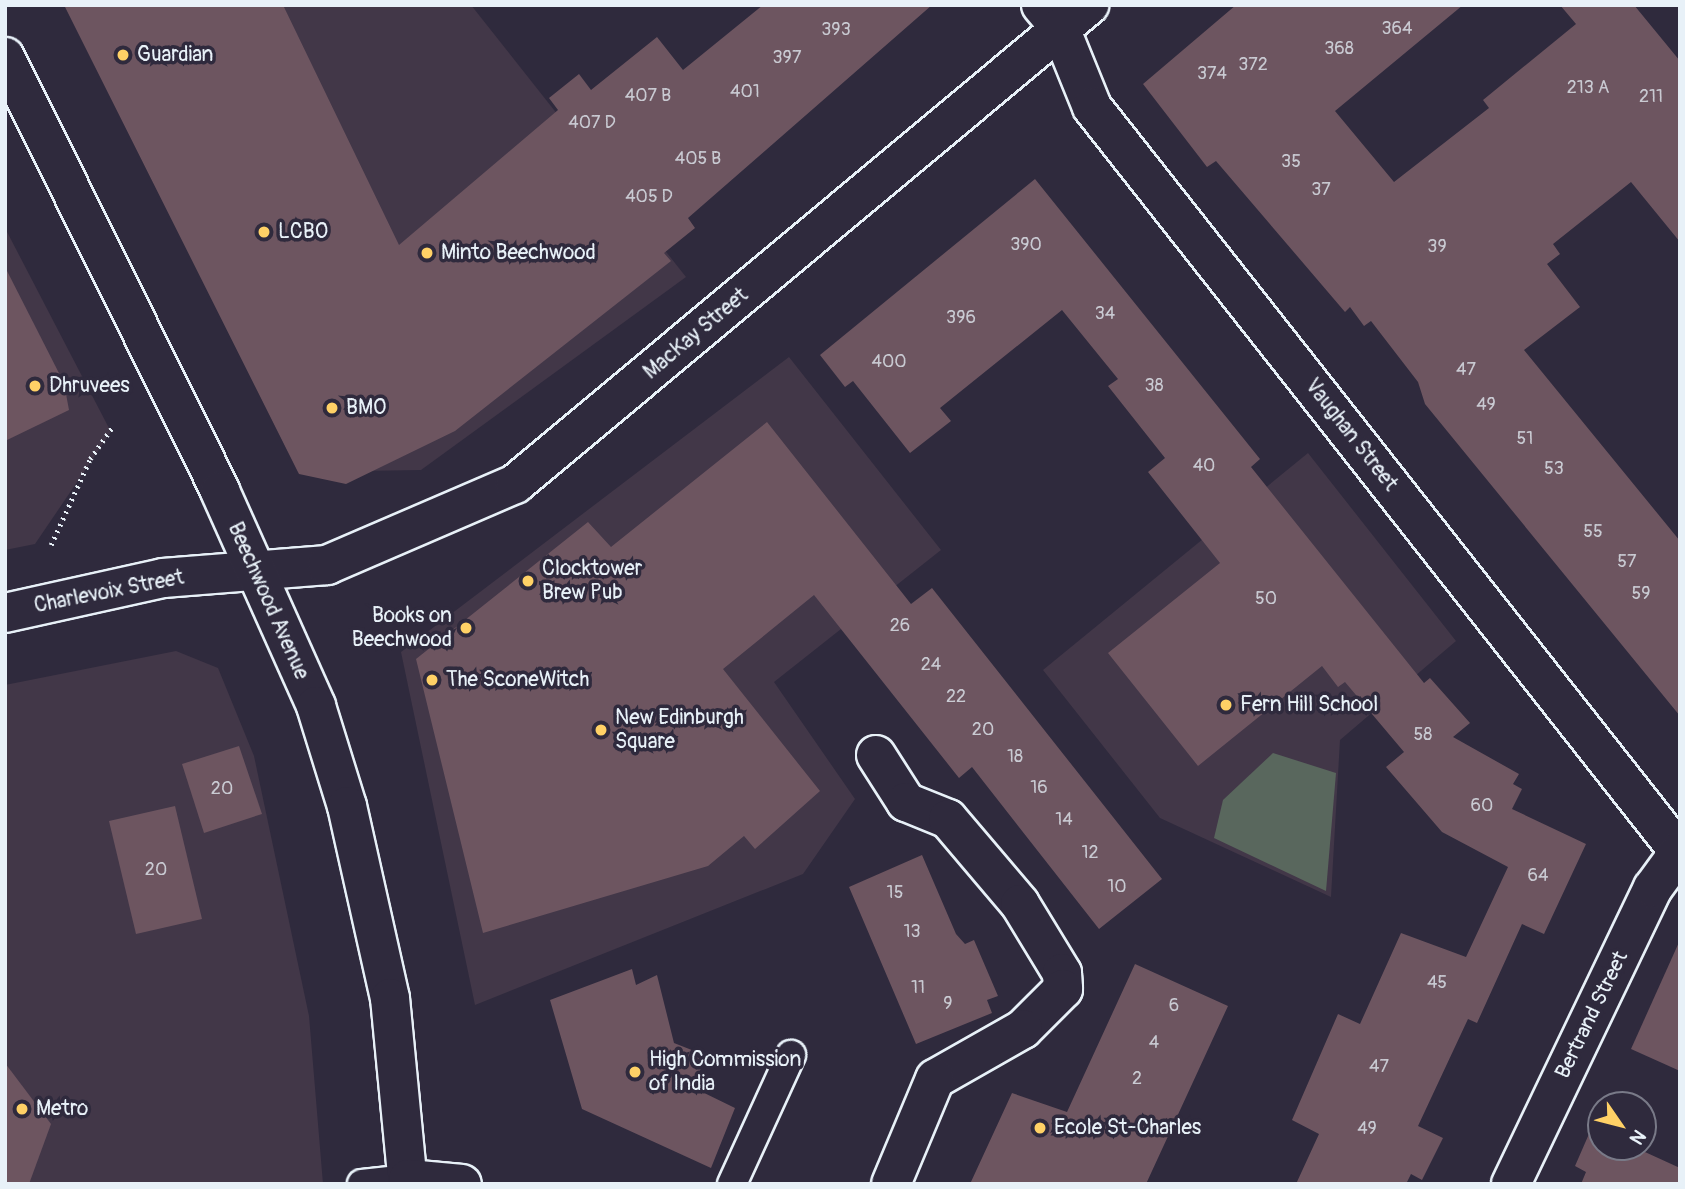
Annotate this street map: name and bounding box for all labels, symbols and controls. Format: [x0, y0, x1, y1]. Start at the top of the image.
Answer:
house number: 364 [1382, 18, 1412, 40]
house number: 393 [821, 19, 851, 41]
house number: 368 [1324, 38, 1354, 60]
place label: Guardian [137, 42, 213, 68]
marker: Guardian [115, 47, 131, 63]
house number: 397 [773, 47, 801, 69]
house number: 372 [1238, 54, 1268, 76]
house number: 374 [1197, 63, 1227, 85]
house number: 213 A [1567, 77, 1609, 99]
house number: 401 [730, 81, 760, 103]
house number: 407 B [625, 85, 671, 107]
house number: 211 [1639, 86, 1663, 108]
house number: 407 D [568, 112, 616, 134]
house number: 405 B [675, 148, 721, 170]
house number: 35 [1281, 151, 1301, 173]
house number: 37 [1311, 179, 1331, 201]
house number: 405 D [625, 186, 673, 208]
place label: LCBO [278, 219, 328, 245]
marker: LCBO [256, 224, 272, 240]
house number: 390 [1010, 234, 1042, 256]
house number: 39 [1427, 236, 1447, 258]
place label: Minto Beechwood [441, 240, 596, 266]
marker: Minto Beechwood [419, 245, 435, 261]
street label: MacKay Street [639, 283, 753, 385]
house number: 34 [1095, 303, 1115, 325]
house number: 396 [946, 307, 976, 329]
house number: 400 [871, 351, 907, 373]
house number: 47 [1456, 359, 1476, 381]
place label: Dhruvees [49, 373, 130, 399]
street label: Vaughan Street [1299, 374, 1403, 496]
house number: 38 [1144, 375, 1164, 397]
marker: Dhruvees [27, 378, 43, 394]
house number: 49 [1476, 394, 1496, 416]
place label: BMO [346, 395, 386, 421]
marker: BMO [324, 400, 340, 416]
house number: 51 [1517, 428, 1533, 450]
house number: 40 [1193, 455, 1215, 477]
house number: 53 [1544, 458, 1564, 480]
street label: Beechwood Avenue [222, 519, 314, 683]
house number: 55 [1583, 521, 1603, 543]
house number: 57 [1617, 551, 1637, 573]
place label: Clocktower Brew Pub [542, 556, 642, 606]
street label: Charlevoix Street [32, 565, 186, 619]
marker: Clocktower Brew Pub [520, 573, 536, 589]
house number: 59 [1631, 583, 1651, 605]
house number: 50 [1255, 588, 1277, 610]
place label: Books on Beechwood [352, 603, 452, 653]
house number: 26 [890, 615, 910, 637]
marker: Books on Beechwood [458, 620, 474, 636]
house number: 24 [921, 654, 941, 676]
place label: The SconeWitch [446, 667, 589, 693]
marker: The SconeWitch [424, 672, 440, 688]
house number: 22 [946, 686, 966, 708]
place label: Fern Hill School [1240, 692, 1378, 718]
marker: Fern Hill School [1218, 697, 1234, 713]
place label: New Edinburgh Square [615, 705, 744, 755]
house number: 20 [972, 719, 994, 741]
marker: New Edinburgh Square [593, 722, 609, 738]
house number: 58 [1414, 724, 1432, 746]
house number: 18 [1007, 746, 1023, 768]
house number: 16 [1030, 777, 1048, 799]
house number: 20 [211, 778, 233, 800]
house number: 60 [1471, 795, 1493, 817]
house number: 14 [1055, 809, 1073, 831]
house number: 12 [1081, 842, 1099, 864]
house number: 20 [145, 859, 167, 881]
house number: 64 [1528, 865, 1548, 887]
house number: 10 [1107, 876, 1127, 898]
house number: 15 [887, 882, 903, 904]
house number: 13 [903, 921, 921, 943]
street label: Bertrand Street [1550, 947, 1634, 1083]
house number: 45 [1427, 972, 1447, 994]
house number: 11 [911, 977, 925, 999]
house number: 9 [943, 993, 953, 1015]
house number: 6 [1169, 995, 1179, 1017]
house number: 4 [1149, 1032, 1159, 1054]
place label: High Commission of India [649, 1047, 801, 1097]
house number: 47 [1369, 1056, 1389, 1078]
marker: High Commission of India [627, 1064, 643, 1080]
house number: 2 [1132, 1068, 1142, 1090]
north arrow [1587, 1091, 1657, 1161]
place label: Metro [36, 1096, 88, 1122]
marker: Metro [14, 1101, 30, 1117]
place label: Ecole St-Charles [1054, 1115, 1201, 1141]
house number: 49 [1357, 1118, 1377, 1140]
marker: Ecole St-Charles [1032, 1120, 1048, 1136]
text: N [1624, 1125, 1651, 1149]

